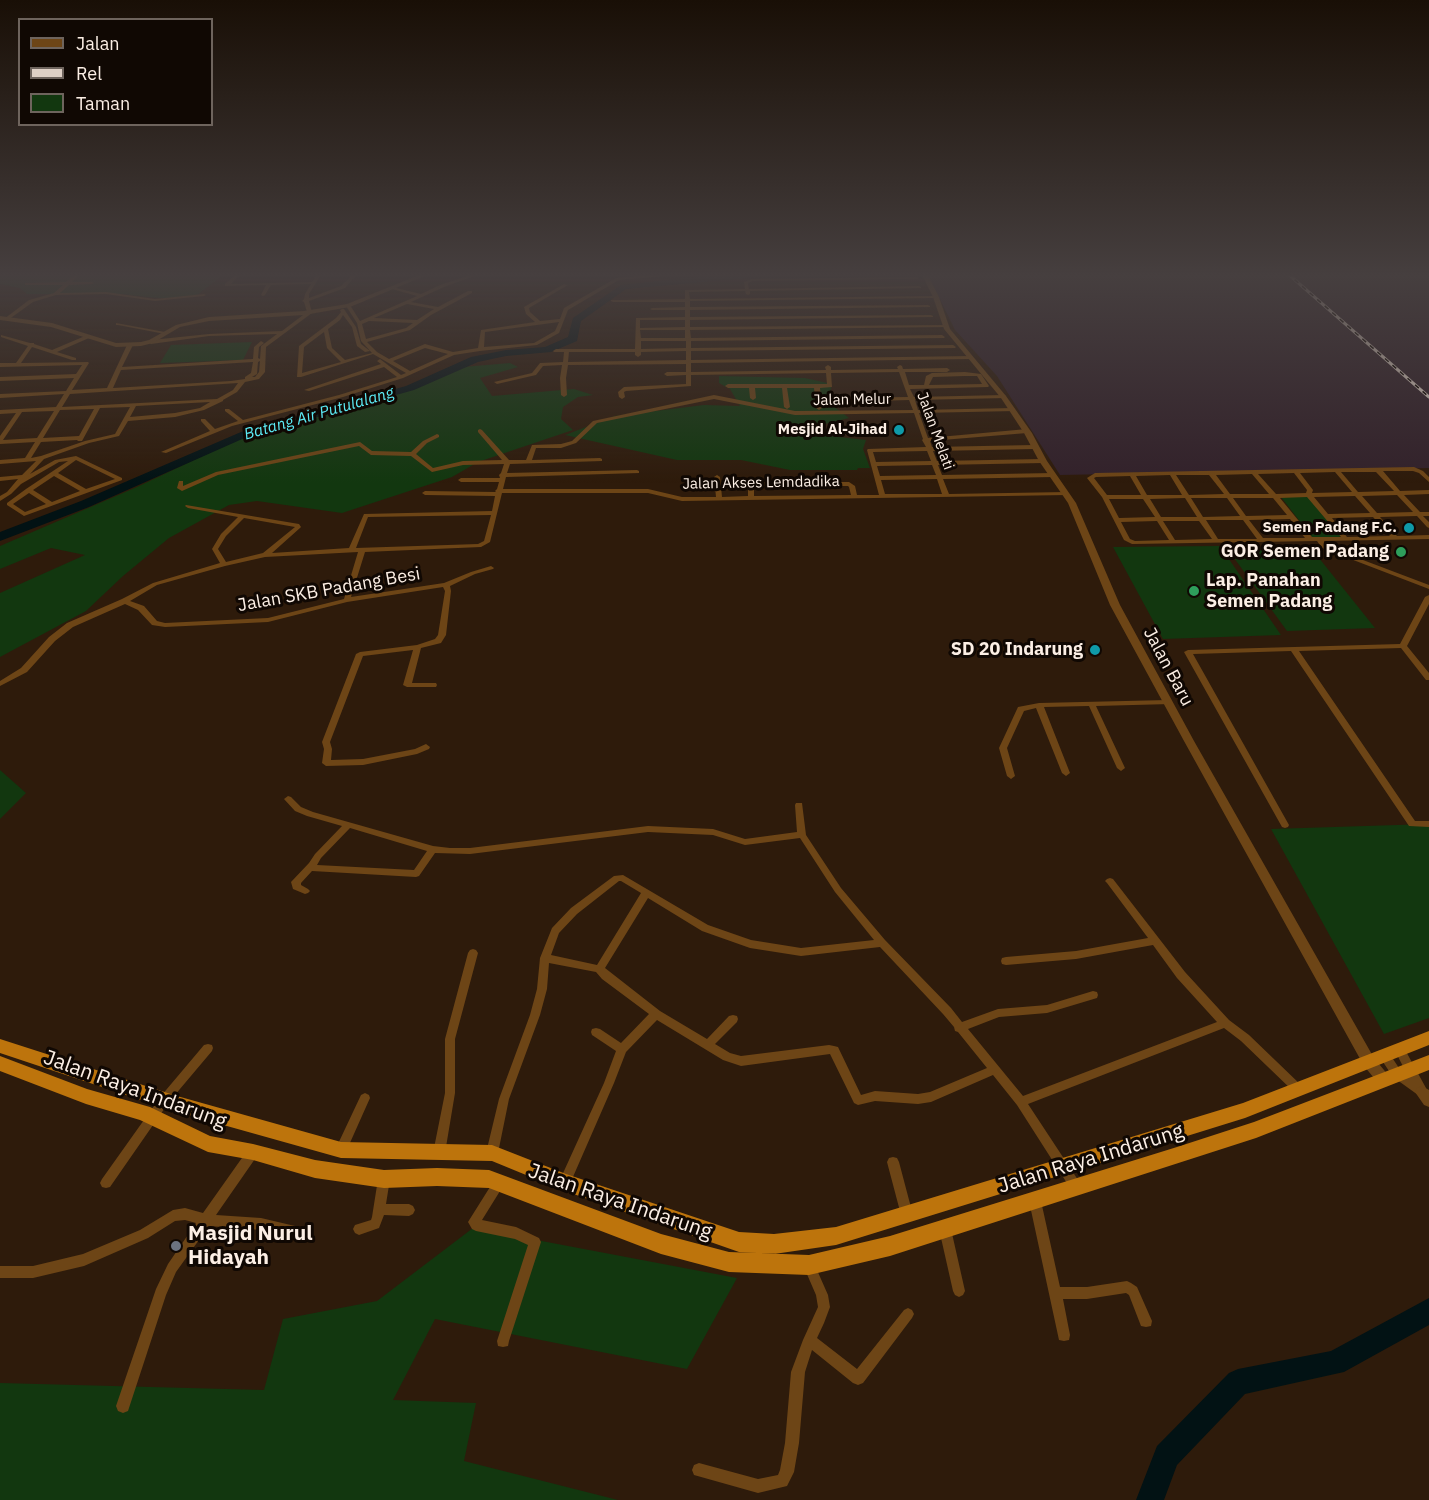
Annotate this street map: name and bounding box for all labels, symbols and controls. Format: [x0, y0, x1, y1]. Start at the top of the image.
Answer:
legend [18, 18, 213, 126]
text: Jalan [76, 32, 120, 55]
text: Rel [76, 62, 102, 85]
text: Taman [76, 92, 130, 115]
water label: Batang Air Putulalang [242, 383, 396, 445]
street label: Jalan Melur [813, 390, 891, 410]
street label: Jalan Melati [913, 390, 957, 472]
place label: Mesjid Al-Jihad [778, 421, 887, 439]
marker: Mesjid Al-Jihad [892, 423, 906, 437]
street label: Jalan Akses Lemdadika [682, 473, 840, 493]
place label: Semen Padang F.C. [1263, 519, 1397, 537]
marker: Semen Padang F.C. [1402, 521, 1416, 535]
place label: GOR Semen Padang [1221, 541, 1389, 563]
marker: GOR Semen Padang [1394, 545, 1408, 559]
street label: Jalan SKB Padang Besi [236, 563, 422, 617]
place label: Lap. Panahan Semen Padang [1206, 570, 1332, 612]
marker: Lap. Panahan Semen Padang [1187, 584, 1201, 598]
street label: Jalan Baru [1138, 624, 1198, 710]
place label: SD 20 Indarung [951, 639, 1083, 661]
marker: SD 20 Indarung [1088, 643, 1102, 657]
street label: Jalan Raya Indarung [40, 1045, 230, 1135]
street label: Jalan Raya Indarung [995, 1119, 1187, 1199]
street label: Jalan Raya Indarung [525, 1159, 715, 1245]
place label: Masjid Nurul Hidayah [188, 1221, 313, 1271]
marker: Masjid Nurul Hidayah [169, 1239, 183, 1253]

